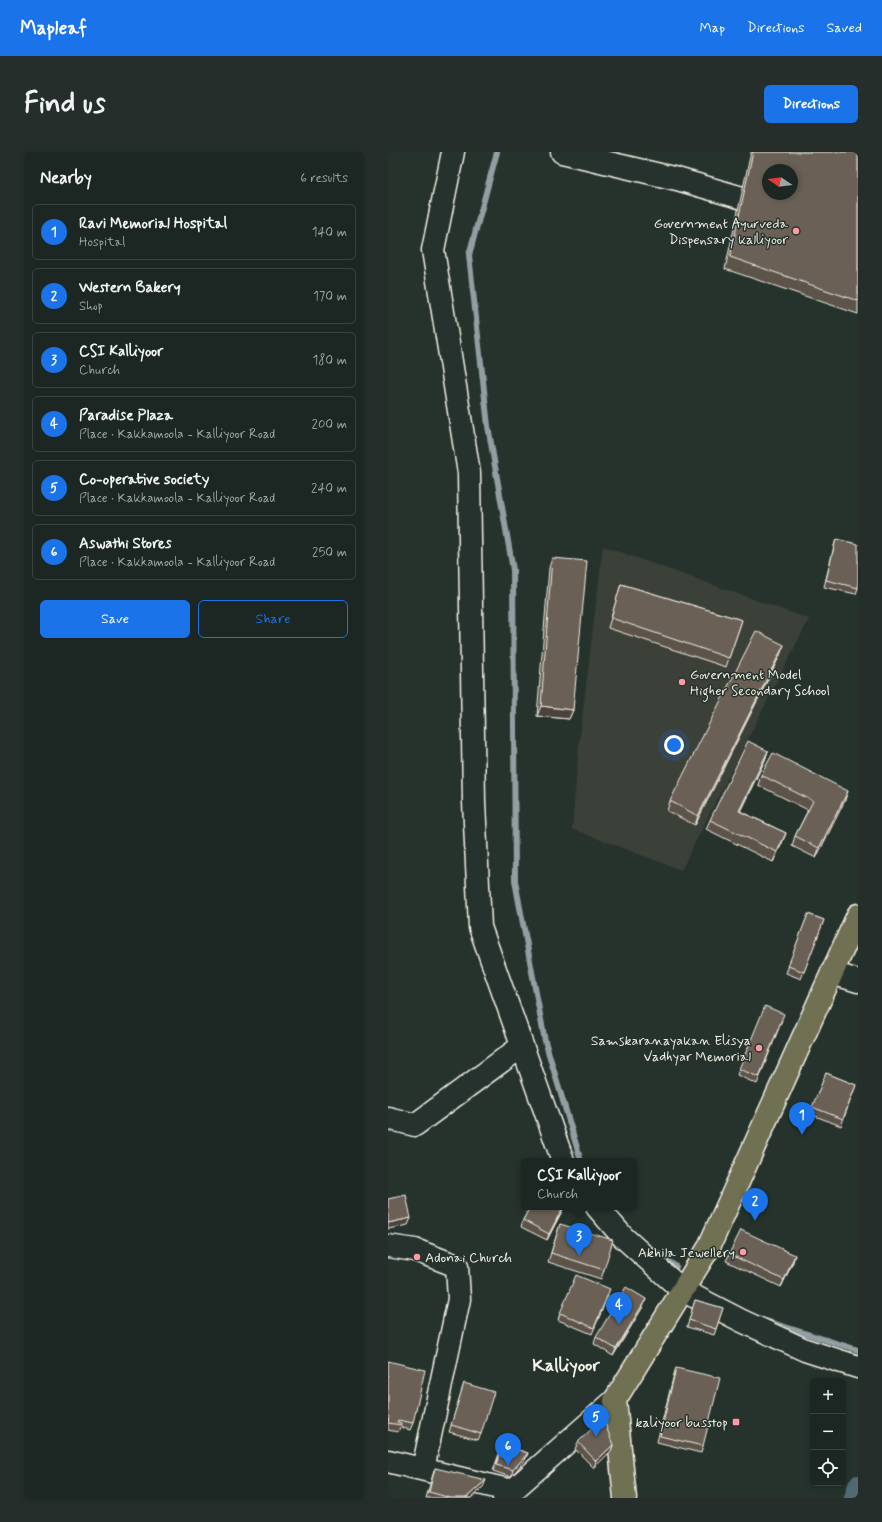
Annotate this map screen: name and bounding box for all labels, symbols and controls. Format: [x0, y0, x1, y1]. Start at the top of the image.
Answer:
text: Mapleaf [20, 16, 87, 41]
text: Map [699, 19, 725, 37]
text: Directions [747, 19, 805, 37]
text: Saved [827, 19, 862, 37]
button: Directions [764, 85, 858, 123]
text: Find us [24, 86, 105, 123]
north arrow [762, 164, 798, 200]
text: Nearby [40, 167, 92, 189]
text: 6 results [300, 170, 348, 187]
text: Ravi Memorial Hospital [79, 214, 227, 234]
place label: Government Ayurveda Dispensary kalliyoor [654, 215, 789, 249]
text: 1 [51, 224, 57, 241]
text: 140 m [312, 224, 347, 241]
marker: Government Ayurveda Dispensary kalliyoor [791, 226, 801, 236]
text: Hospital [79, 234, 125, 251]
text: Western Bakery [79, 278, 181, 298]
text: 2 [51, 288, 57, 305]
text: 170 m [313, 288, 347, 305]
text: Shop [79, 298, 103, 315]
text: CSI Kalliyoor [79, 342, 163, 362]
text: 3 [51, 352, 57, 369]
text: 180 m [312, 352, 347, 369]
text: Church [79, 362, 120, 379]
text: Paradise Plaza [79, 406, 173, 426]
text: 4 [50, 416, 58, 433]
text: 200 m [312, 416, 347, 433]
text: Place · Kakkamoola - Kalliyoor Road [79, 426, 275, 443]
text: Co-operative society [79, 470, 209, 490]
text: 5 [50, 480, 58, 497]
text: 240 m [311, 480, 347, 497]
text: Place · Kakkamoola - Kalliyoor Road [79, 490, 275, 507]
text: Aswathi Stores [79, 534, 172, 554]
text: 6 [51, 544, 57, 561]
text: 250 m [312, 544, 347, 561]
text: Place · Kakkamoola - Kalliyoor Road [79, 554, 275, 571]
button: Save [40, 600, 190, 638]
button: Share [198, 600, 348, 638]
place label: Government Model Higher Secondary School [690, 666, 830, 702]
marker: Government Model Higher Secondary School [677, 677, 687, 687]
your location [664, 735, 684, 755]
place label: Samskaranayakan Elisya Vadhyar Memorial [591, 1032, 751, 1066]
marker: Samskaranayakan Elisya Vadhyar Memorial [754, 1043, 764, 1053]
pin: 1 [789, 1102, 815, 1135]
popup [521, 1158, 637, 1210]
text: CSI Kalliyoor [537, 1166, 621, 1186]
text: Church [537, 1186, 578, 1203]
pin: 2 [742, 1188, 768, 1221]
pin: 3 [566, 1223, 592, 1256]
place label: Akhila Jewellery [638, 1244, 735, 1262]
marker: Akhila Jewellery [738, 1247, 748, 1257]
place label: Adonai Church [425, 1249, 512, 1267]
marker: Adonai Church [412, 1252, 422, 1262]
pin: 4 [606, 1292, 632, 1325]
district label: Kalliyoor [532, 1354, 600, 1378]
map controls [810, 1378, 846, 1486]
button: + [810, 1378, 846, 1414]
pin: 5 [583, 1404, 609, 1437]
place label: kaliyoor busstop [635, 1414, 728, 1432]
button: − [810, 1414, 846, 1450]
marker: kaliyoor busstop [731, 1417, 741, 1427]
pin: 6 [495, 1433, 521, 1466]
button: locate [810, 1450, 846, 1486]

